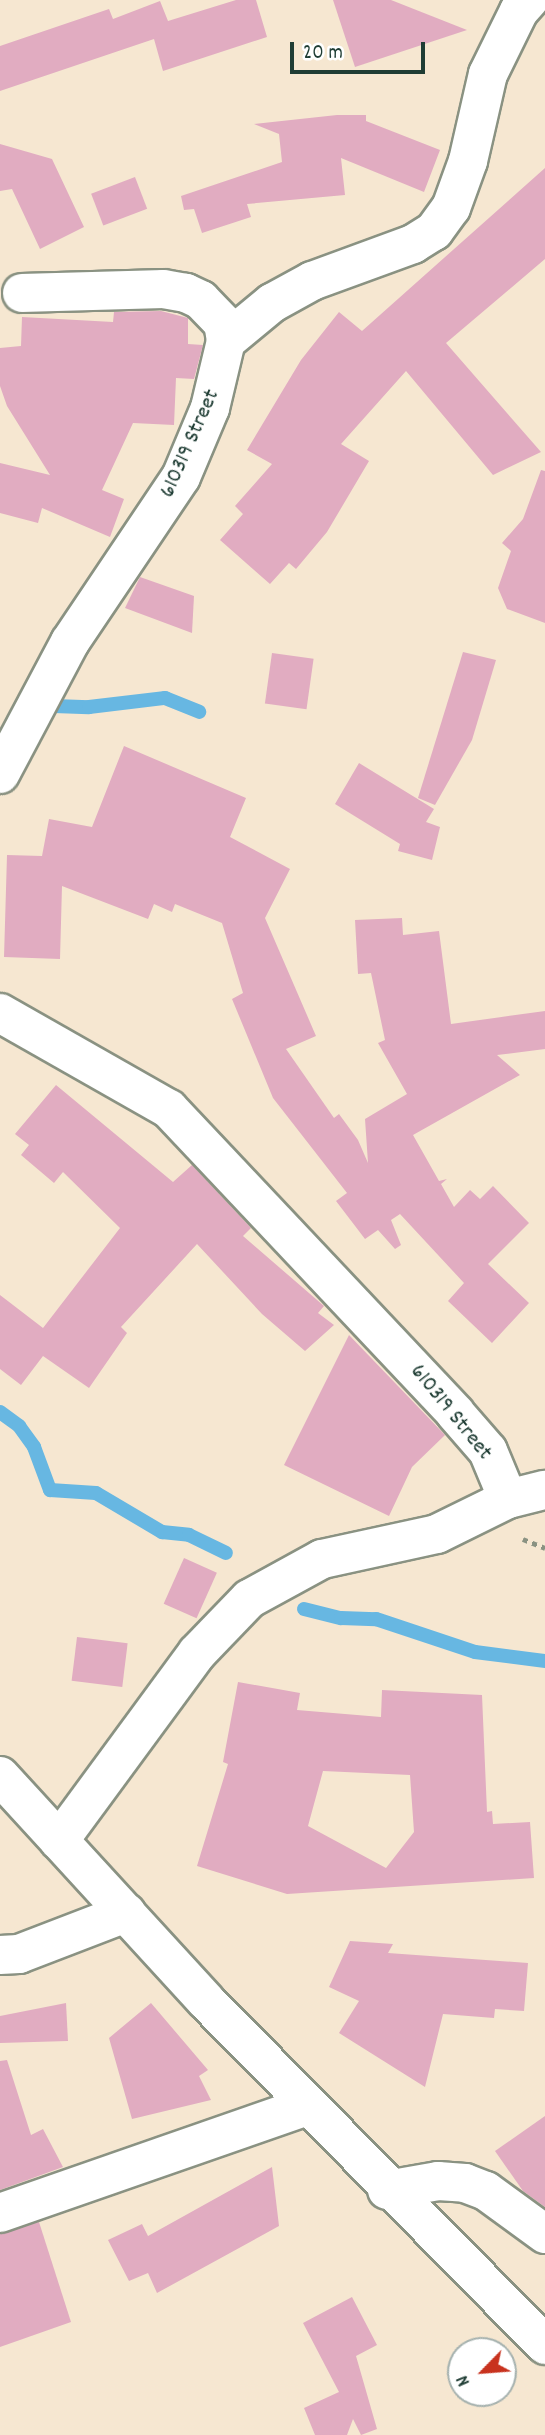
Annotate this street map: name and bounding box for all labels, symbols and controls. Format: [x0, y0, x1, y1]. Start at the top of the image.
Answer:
scale bar [293, 28, 428, 72]
text: 20 m [303, 39, 343, 69]
street label: 610319 Street [155, 386, 227, 502]
street label: 610319 Street [403, 1359, 497, 1467]
north arrow [447, 2337, 517, 2407]
text: N [450, 2370, 479, 2390]

